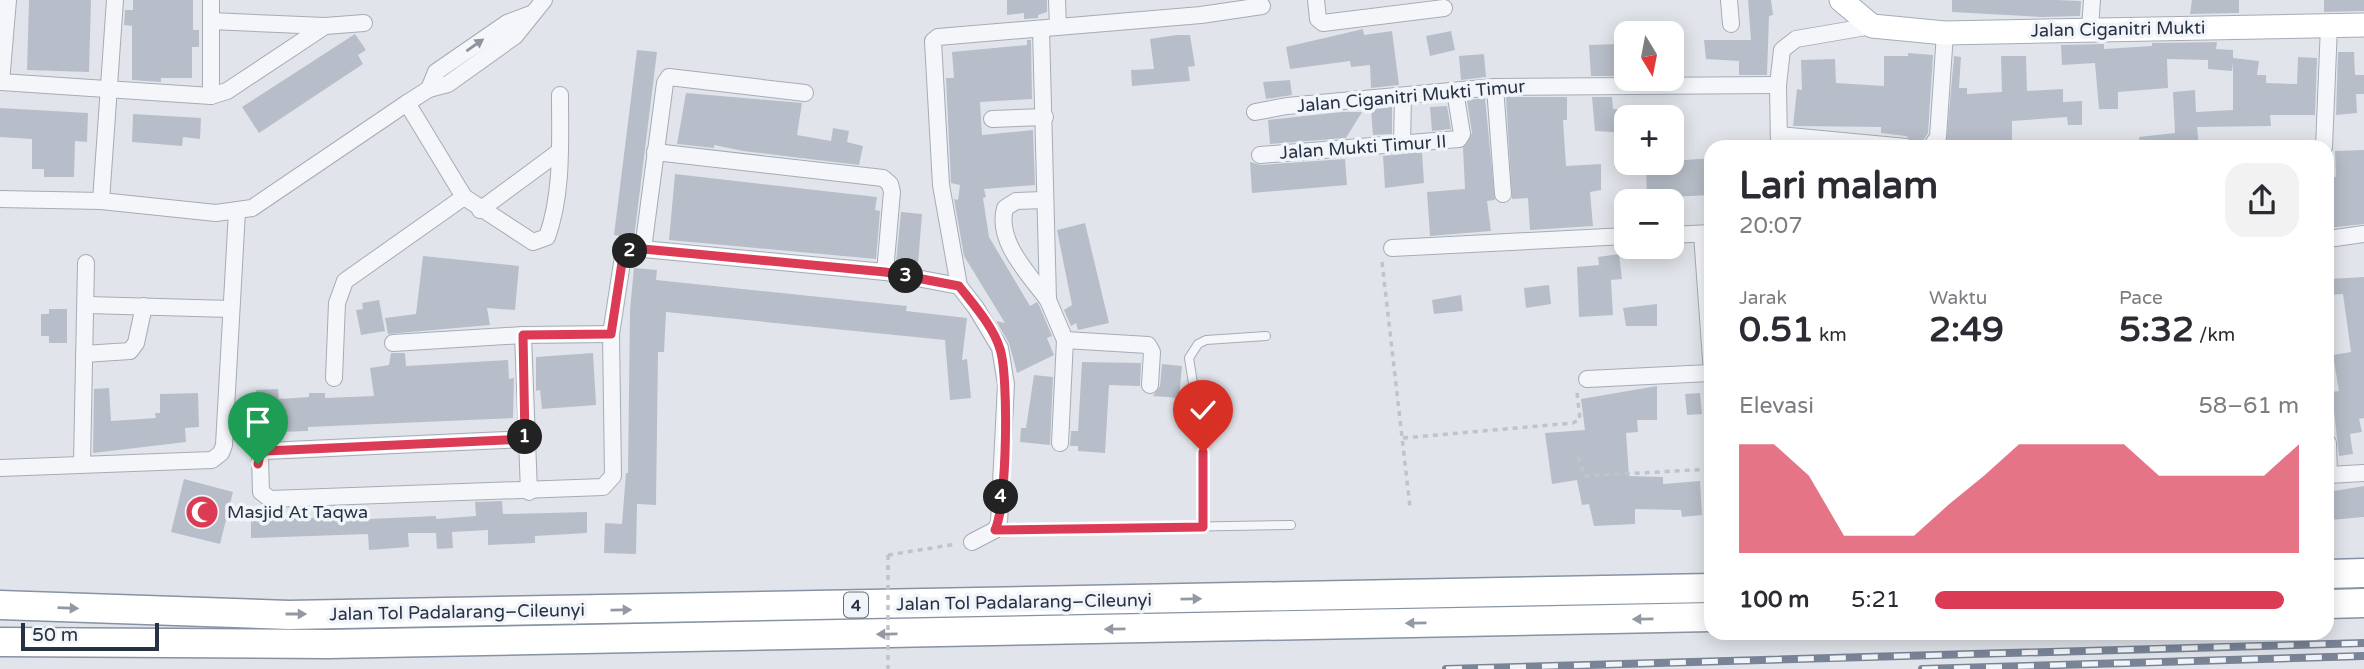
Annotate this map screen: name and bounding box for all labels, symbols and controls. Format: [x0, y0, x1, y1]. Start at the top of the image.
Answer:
street label: Jalan Ciganitri Mukti [2030, 16, 2206, 42]
north arrow [1614, 21, 1684, 91]
map controls [1614, 21, 1684, 259]
one-way arrow [466, 38, 484, 52]
street label: Jalan Ciganitri Mukti Timur [1296, 75, 1526, 117]
button: + [1614, 105, 1684, 175]
street label: Jalan Mukti Timur II [1279, 130, 1447, 164]
text: Lari malam [1739, 163, 1938, 209]
button: share [2225, 163, 2299, 237]
button: − [1614, 189, 1684, 259]
text: 20:07 [1739, 212, 1803, 240]
pin: 2 [612, 233, 648, 268]
text: 2 [624, 239, 635, 261]
pin: 3 [888, 258, 923, 294]
text: 3 [900, 264, 911, 286]
text: Jarak [1739, 287, 1787, 309]
text: Waktu [1929, 287, 1987, 309]
text: Pace [2119, 287, 2163, 309]
text: 0.51 [1739, 309, 1814, 351]
text: 2:49 [1929, 309, 2004, 351]
text: 5:32 [2119, 309, 2194, 351]
text: km [1814, 324, 1847, 346]
text: /km [2194, 324, 2235, 346]
pin [1173, 380, 1233, 452]
icon: check [1184, 391, 1222, 429]
pin [228, 392, 288, 464]
text: Elevasi [1739, 392, 1814, 420]
text: 58–61 m [2198, 392, 2299, 420]
icon: arrive [239, 403, 277, 441]
pin: 1 [508, 420, 542, 454]
text: 1 [519, 425, 530, 447]
pin: 4 [984, 480, 1018, 514]
text: 4 [995, 485, 1006, 507]
mosque icon: Masjid At Taqwa [183, 493, 221, 531]
place label: Masjid At Taqwa [227, 501, 368, 523]
text: 100 m [1739, 586, 1809, 614]
text: 5:21 [1851, 586, 1900, 614]
street label: Jalan Tol Padalarang–Cileunyi [896, 589, 1152, 615]
road number: 4 [844, 592, 868, 618]
one-way arrow [1181, 593, 1203, 604]
street label: Jalan Tol Padalarang–Cileunyi [329, 599, 585, 625]
one-way arrow [57, 602, 79, 613]
one-way arrow [610, 604, 632, 616]
one-way arrow [285, 609, 307, 620]
one-way arrow [1632, 613, 1654, 624]
one-way arrow [1405, 618, 1427, 629]
scale bar [21, 620, 159, 652]
text: 50 m [32, 624, 78, 646]
one-way arrow [1104, 624, 1126, 635]
one-way arrow [876, 628, 898, 640]

